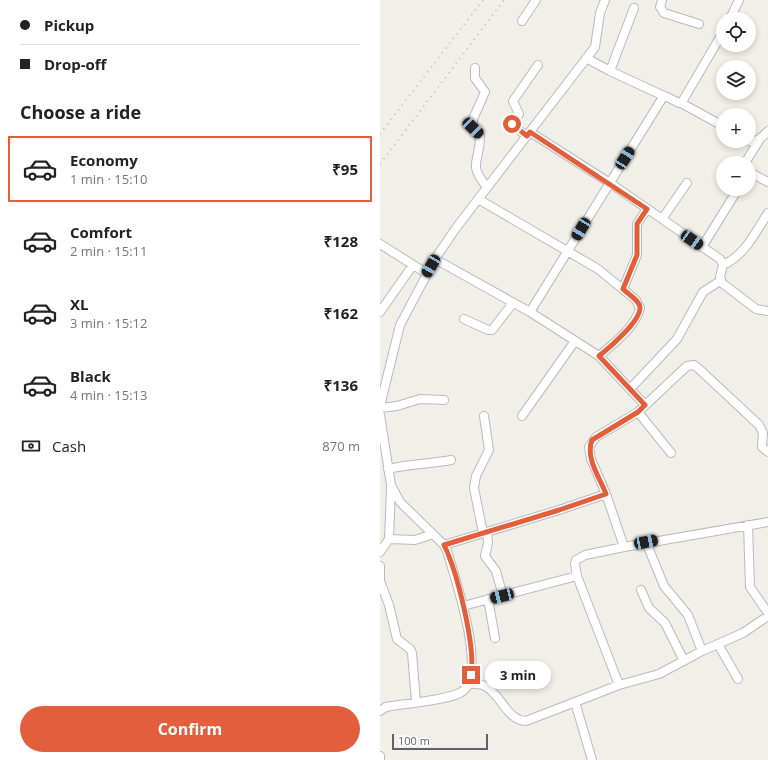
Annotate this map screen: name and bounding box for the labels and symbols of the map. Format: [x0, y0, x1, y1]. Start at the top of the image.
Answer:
car [460, 115, 486, 141]
route start [503, 115, 521, 133]
car [614, 145, 636, 171]
car [570, 216, 592, 242]
car [679, 228, 705, 252]
car [420, 253, 442, 279]
car [633, 534, 659, 550]
car [489, 587, 515, 605]
callout: 3 min [485, 661, 551, 689]
route end [462, 666, 480, 684]
scale bar [392, 732, 488, 751]

